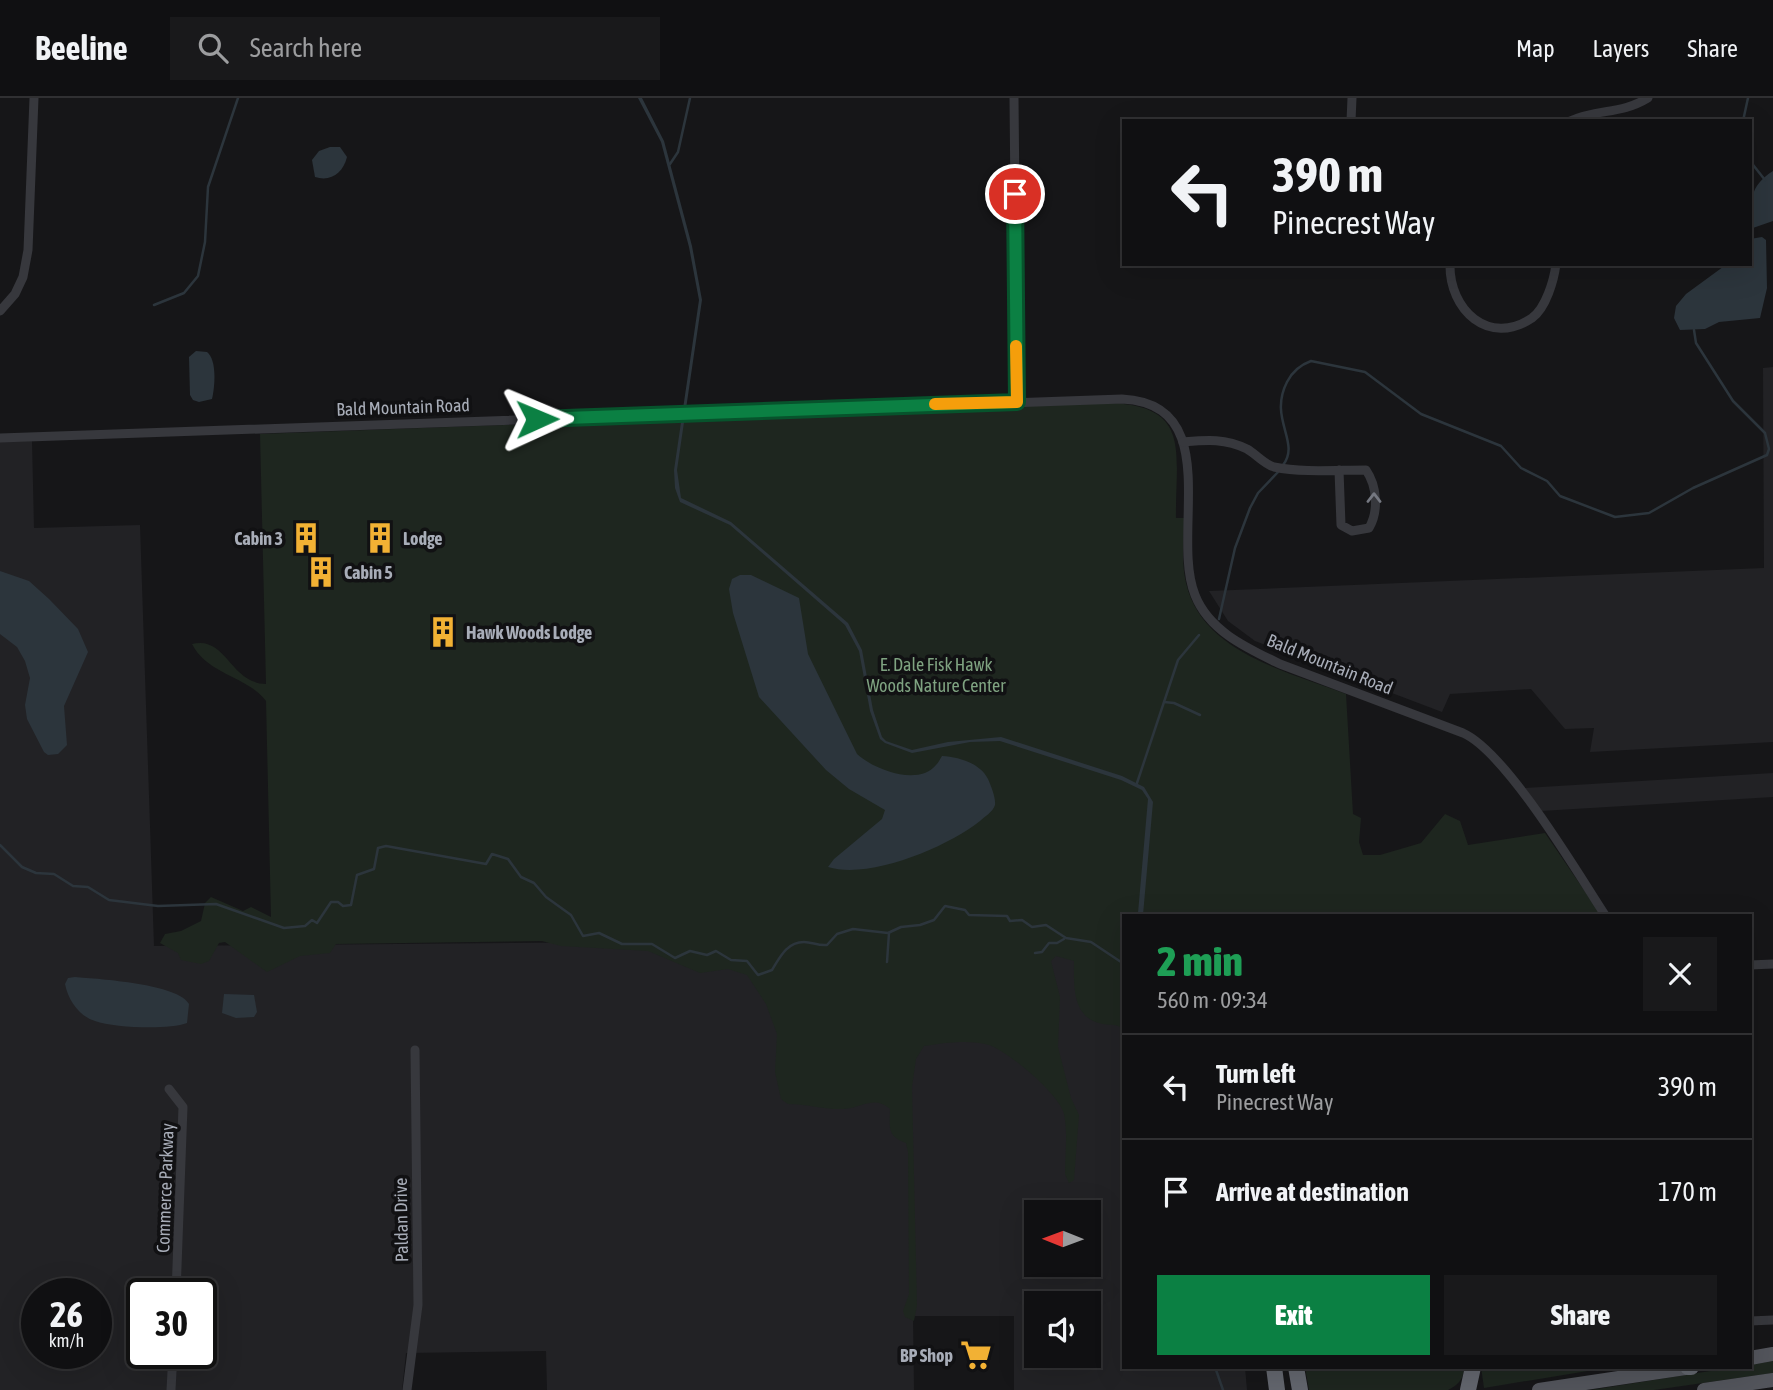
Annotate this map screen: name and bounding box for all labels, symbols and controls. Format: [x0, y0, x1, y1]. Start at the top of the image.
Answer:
search box [170, 17, 660, 80]
text: Beeline [35, 29, 128, 67]
icon: search [194, 29, 232, 67]
text: Search here [250, 33, 362, 63]
text: Map [1516, 35, 1555, 62]
text: Layers [1593, 35, 1649, 62]
text: Share [1687, 35, 1738, 62]
text: 390 m [1272, 146, 1383, 202]
icon: left [1157, 147, 1248, 238]
pin [985, 164, 1045, 224]
icon: arrive [996, 175, 1034, 213]
text: Pinecrest Way [1272, 204, 1435, 241]
position arrow [500, 382, 574, 456]
street label: Bald Mountain Road [336, 394, 470, 420]
one-way arrow [1366, 492, 1382, 502]
building icon: Cabin 3 [289, 521, 323, 555]
building icon: Lodge [363, 521, 397, 555]
place label: Cabin 3 [234, 528, 283, 549]
place label: Lodge [403, 528, 443, 549]
building icon: Cabin 5 [304, 555, 338, 589]
place label: Cabin 5 [344, 562, 393, 583]
building icon: Hawk Woods Lodge [426, 615, 460, 649]
place label: Hawk Woods Lodge [466, 622, 592, 643]
street label: Bald Mountain Road [1264, 629, 1396, 699]
park label: E. Dale Fisk Hawk Woods Nature Center [866, 654, 1006, 696]
text: 2 min [1157, 937, 1243, 985]
button: close [1643, 937, 1717, 1011]
text: 560 m · 09:34 [1157, 987, 1268, 1013]
text: Turn left [1216, 1059, 1296, 1089]
icon: left [1157, 1068, 1195, 1106]
text: 390 m [1658, 1072, 1717, 1102]
text: Pinecrest Way [1216, 1089, 1333, 1115]
street label: Commerce Parkway [152, 1123, 178, 1253]
icon: arrive [1157, 1173, 1195, 1211]
text: Arrive at destination [1216, 1177, 1409, 1207]
text: 170 m [1658, 1177, 1717, 1207]
street label: Paldan Drive [390, 1178, 412, 1262]
north arrow [1024, 1200, 1101, 1278]
map controls [1024, 1200, 1101, 1368]
button: Exit [1157, 1275, 1430, 1355]
button: Share [1444, 1275, 1717, 1355]
speed limit sign: 30 [126, 1278, 217, 1369]
button: sound [1024, 1291, 1101, 1368]
text: 26 [50, 1294, 83, 1334]
text: km/h [49, 1330, 84, 1351]
supermarket icon: BP Shop [959, 1338, 993, 1372]
place label: BP Shop [900, 1345, 953, 1366]

